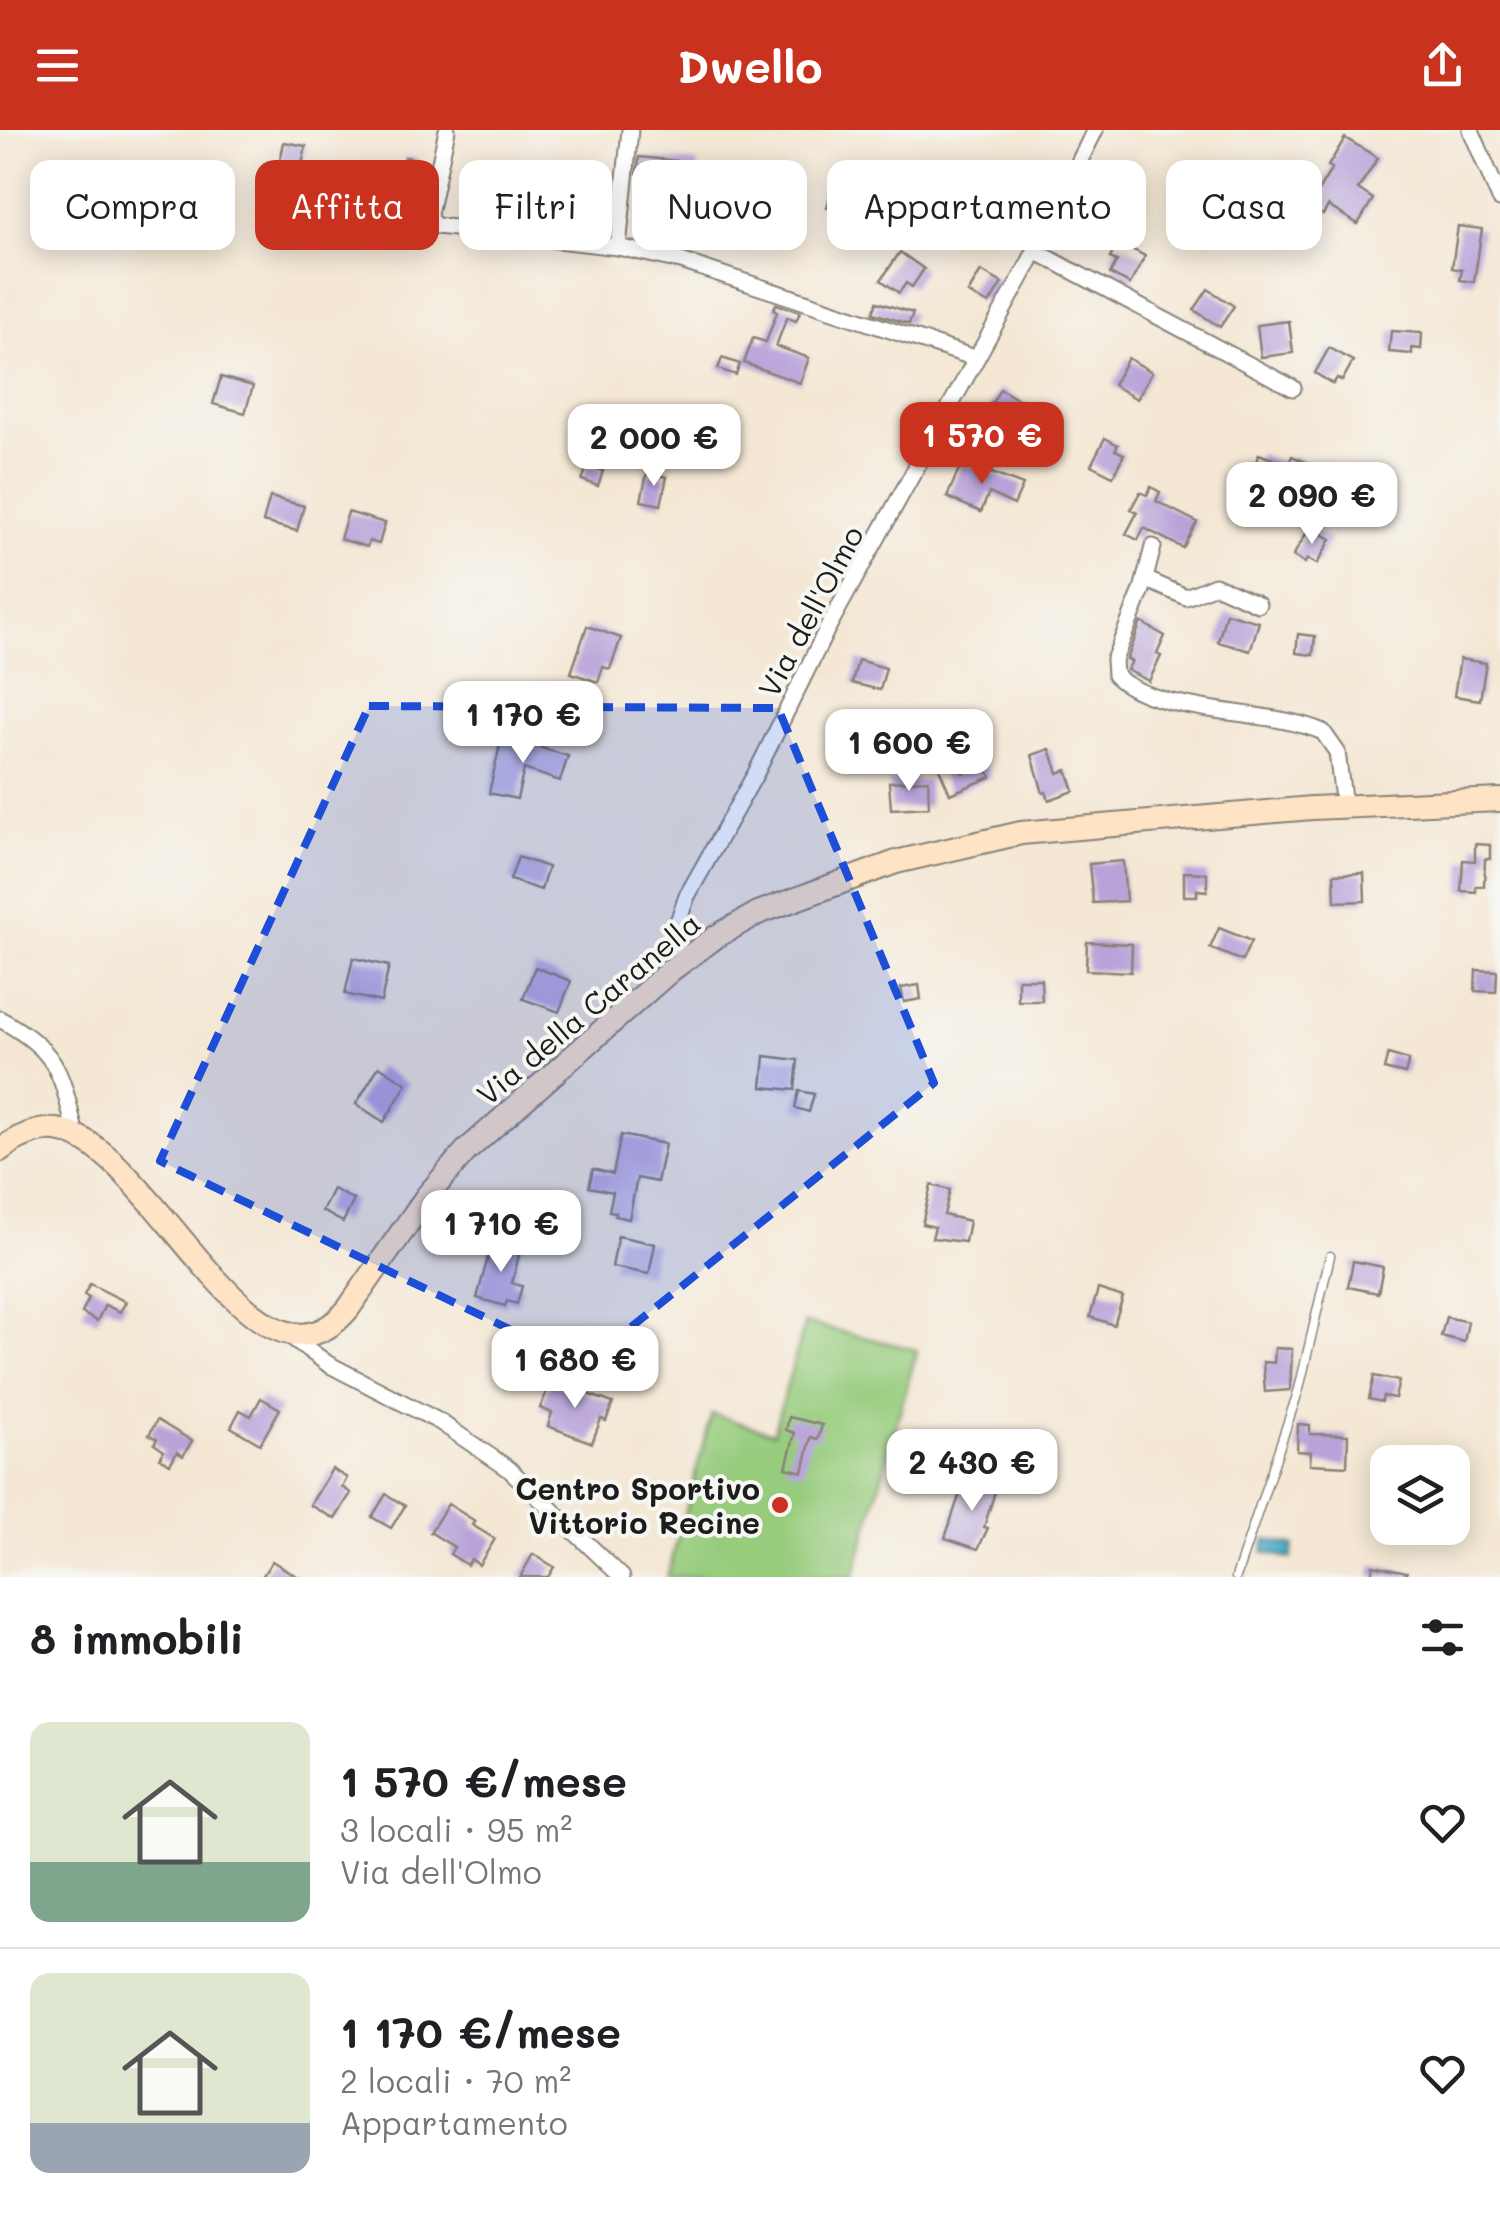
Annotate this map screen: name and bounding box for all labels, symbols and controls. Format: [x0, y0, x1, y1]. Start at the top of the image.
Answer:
text: Dwello [677, 36, 823, 94]
icon: menu [30, 38, 85, 93]
icon: share [1415, 38, 1470, 93]
chip: Compra [30, 160, 235, 250]
chip: Affitta [255, 160, 439, 250]
chip: Filtri [459, 160, 612, 250]
chip: Nuovo [632, 160, 807, 250]
chip: Appartamento [827, 160, 1146, 250]
chip: Casa [1166, 160, 1322, 250]
pin: 1 570 € [890, 402, 1074, 487]
pin: 2 000 € [562, 404, 746, 489]
text: 1 570 € [922, 413, 1042, 455]
text: 2 000 € [590, 415, 718, 457]
pin: 2 090 € [1220, 462, 1404, 547]
text: 2 090 € [1248, 473, 1376, 515]
street label: Via dell'Olmo [748, 518, 872, 704]
pin: 1 170 € [431, 681, 615, 766]
text: 1 170 € [465, 692, 581, 734]
pin: 1 600 € [817, 709, 1001, 794]
text: 1 600 € [847, 720, 971, 762]
street label: Via della Caranella [468, 903, 708, 1113]
pin: 1 710 € [409, 1190, 593, 1275]
text: 1 710 € [443, 1201, 559, 1243]
pin: 1 680 € [483, 1326, 667, 1411]
text: 1 680 € [514, 1337, 636, 1379]
pin: 2 430 € [880, 1429, 1064, 1514]
text: 2 430 € [909, 1440, 1035, 1482]
map controls [1370, 1445, 1470, 1545]
button: layers [1370, 1445, 1470, 1545]
place label: Centro Sportivo Vittorio Recine [515, 1468, 760, 1542]
marker: Centro Sportivo Vittorio Recine [769, 1494, 791, 1516]
text: 8 immobili [30, 1610, 244, 1665]
icon: filters [1415, 1610, 1470, 1665]
text: 1 570 €/mese [340, 1753, 627, 1808]
icon: home [110, 1762, 230, 1882]
icon: heart [1415, 1795, 1470, 1850]
text: 3 locali · 95 m² [340, 1808, 572, 1850]
text: Via dell'Olmo [340, 1850, 542, 1892]
text: 1 170 €/mese [340, 2004, 621, 2059]
icon: home [110, 2013, 230, 2133]
icon: heart [1415, 2046, 1470, 2101]
text: 2 locali · 70 m² [340, 2059, 571, 2101]
text: Appartamento [340, 2101, 568, 2143]

